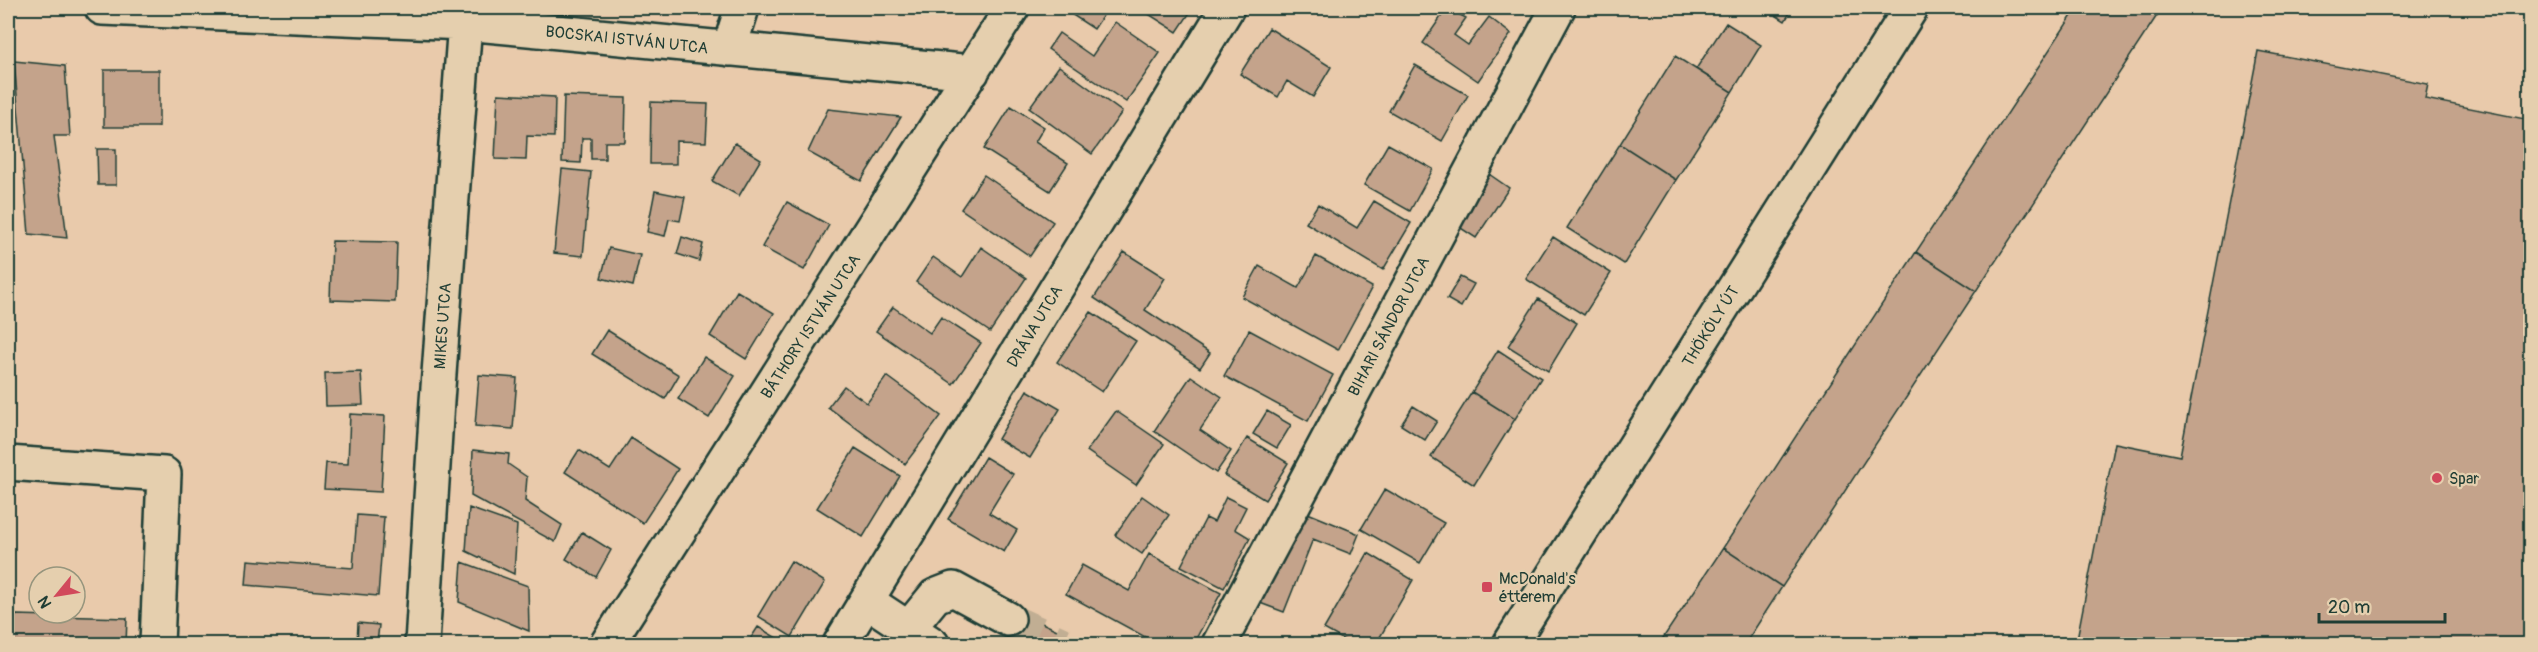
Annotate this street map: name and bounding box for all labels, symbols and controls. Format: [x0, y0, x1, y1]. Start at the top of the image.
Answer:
street label: BOCSKAI ISTVÁN UTCA [545, 22, 709, 58]
street label: BÁTHORY ISTVÁN UTCA [757, 251, 865, 402]
street label: BIHARI SÁNDOR UTCA [1344, 253, 1434, 400]
street label: MIKES UTCA [430, 282, 456, 370]
street label: DRÁVA UTCA [1003, 282, 1067, 371]
street label: THÖKÖLY ÚT [1678, 282, 1744, 371]
place label: Spar [2449, 469, 2479, 489]
marker: Spar [2430, 471, 2444, 485]
north arrow [27, 565, 87, 625]
place label: McDonald's étterem [1499, 569, 1576, 607]
marker: McDonald's étterem [1480, 580, 1494, 594]
scale bar [2319, 586, 2445, 624]
text: N [33, 592, 56, 612]
text: 20 m [2328, 596, 2370, 619]

